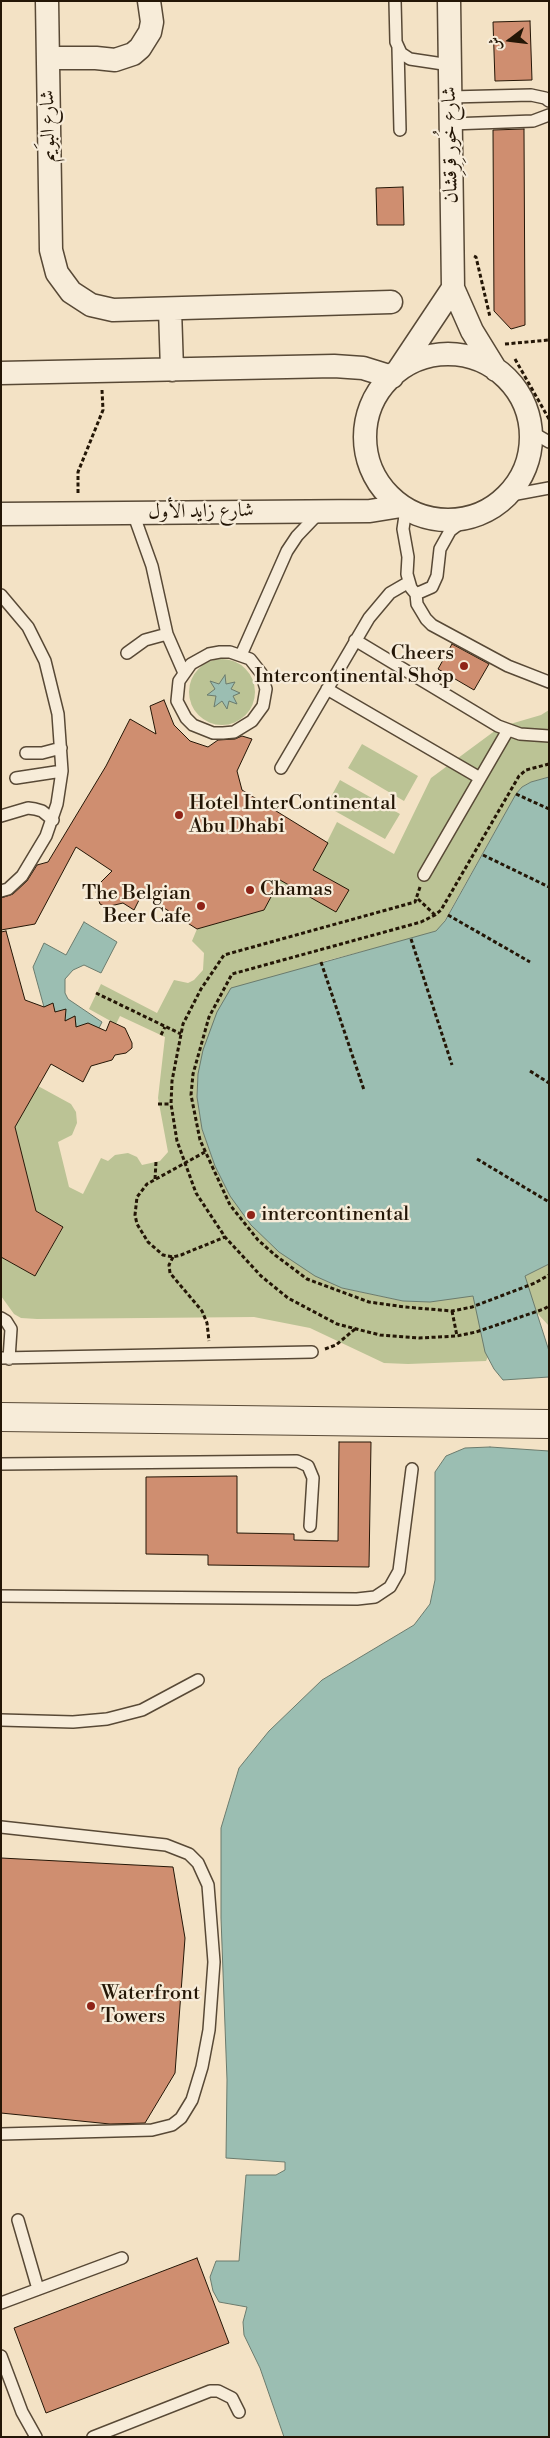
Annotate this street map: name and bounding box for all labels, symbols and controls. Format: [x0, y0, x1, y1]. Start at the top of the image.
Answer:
north arrow [485, 15, 535, 65]
text: ش [485, 35, 506, 53]
street label: شارع خُور قِرقِشان [438, 86, 464, 204]
street label: شارع البوَيم [36, 90, 62, 162]
street label: شارع زايد الأول [148, 499, 254, 525]
place label: Cheers Intercontinental Shop [254, 642, 454, 689]
marker: Cheers Intercontinental Shop [458, 660, 470, 672]
place label: Hotel InterContinental Abu Dhabi [189, 792, 396, 839]
marker: Hotel InterContinental Abu Dhabi [173, 809, 185, 821]
place label: Chamas [260, 878, 332, 902]
place label: The Belgian Beer Cafe [82, 882, 191, 929]
marker: Chamas [244, 884, 256, 896]
marker: The Belgian Beer Cafe [195, 900, 207, 912]
place label: intercontinental [261, 1203, 409, 1227]
marker: intercontinental [245, 1209, 257, 1221]
place label: Waterfront Towers [101, 1982, 200, 2029]
marker: Waterfront Towers [85, 2000, 97, 2012]

